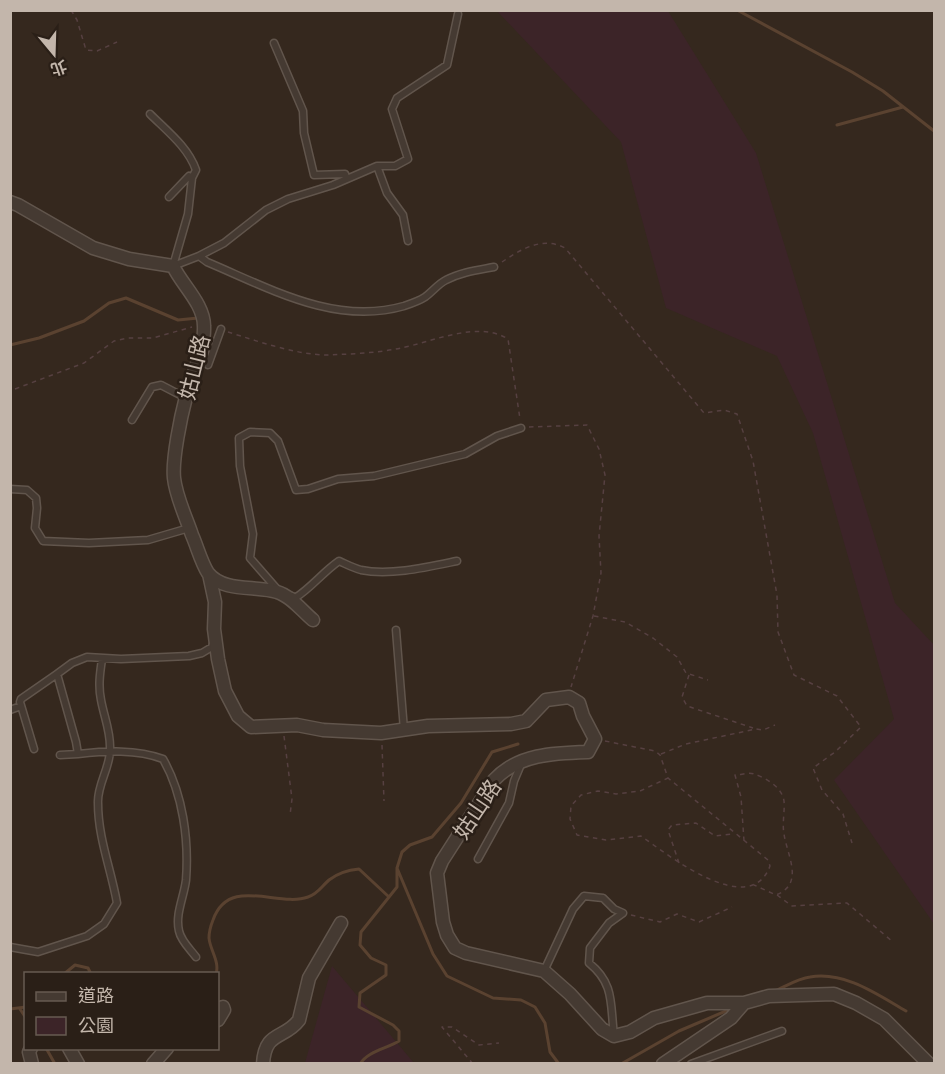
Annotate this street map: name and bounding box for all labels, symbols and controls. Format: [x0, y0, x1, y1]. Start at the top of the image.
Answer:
north arrow [24, 24, 84, 84]
text: 北 [48, 55, 70, 80]
street label: 姑山路 [172, 332, 216, 402]
street label: 姑山路 [447, 774, 507, 844]
legend [24, 972, 219, 1050]
text: 道路 [78, 984, 114, 1007]
text: 公園 [78, 1014, 114, 1037]

